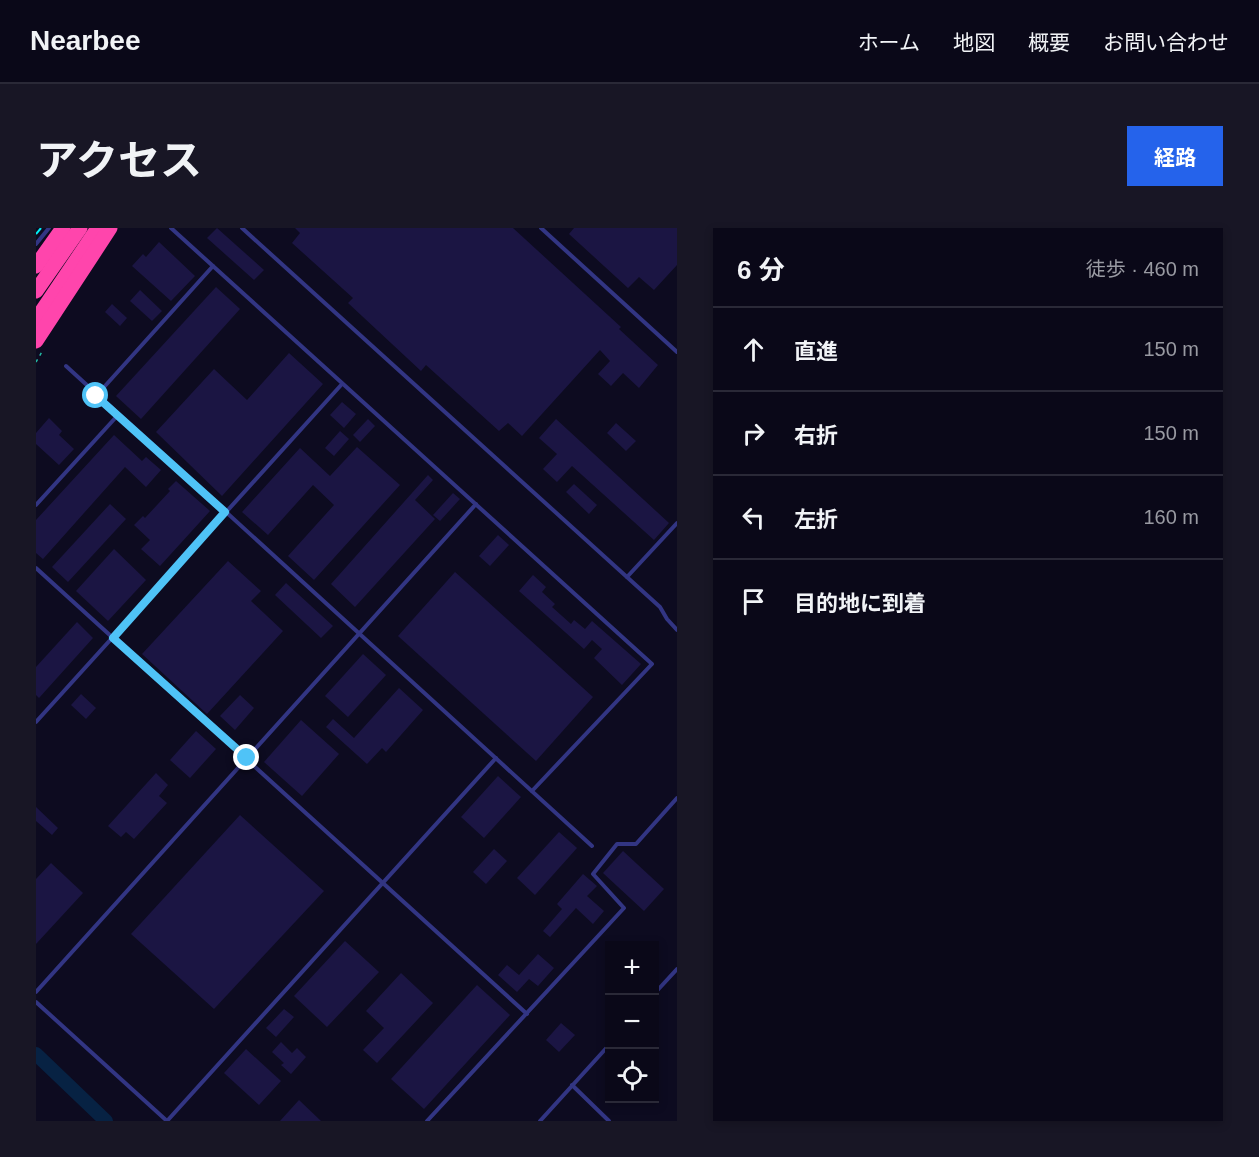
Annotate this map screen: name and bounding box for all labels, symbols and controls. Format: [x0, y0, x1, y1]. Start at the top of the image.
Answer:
text: Nearbee [30, 25, 141, 56]
text: ホーム [858, 31, 920, 54]
text: 地図 [953, 31, 995, 54]
text: 概要 [1028, 31, 1070, 54]
text: お問い合わせ [1103, 31, 1229, 54]
button: 経路 [1127, 126, 1223, 186]
text: アクセス [36, 137, 202, 184]
text: 6 分 [737, 255, 785, 285]
text: 徒歩 · 460 m [1086, 258, 1199, 280]
icon: ahead [737, 333, 770, 366]
text: 150 m [1143, 338, 1199, 360]
text: 直進 [794, 339, 838, 364]
route start [82, 382, 108, 408]
icon: right [737, 417, 770, 450]
text: 150 m [1143, 422, 1199, 444]
text: 右折 [794, 423, 838, 448]
icon: left [737, 501, 770, 534]
text: 160 m [1143, 506, 1199, 528]
text: 左折 [794, 507, 838, 532]
icon: arrive [737, 585, 770, 618]
text: 目的地に到着 [794, 591, 926, 616]
route end [233, 744, 259, 770]
map controls [605, 941, 659, 1103]
button: + [605, 941, 659, 995]
button: − [605, 995, 659, 1049]
button: locate [605, 1049, 659, 1103]

